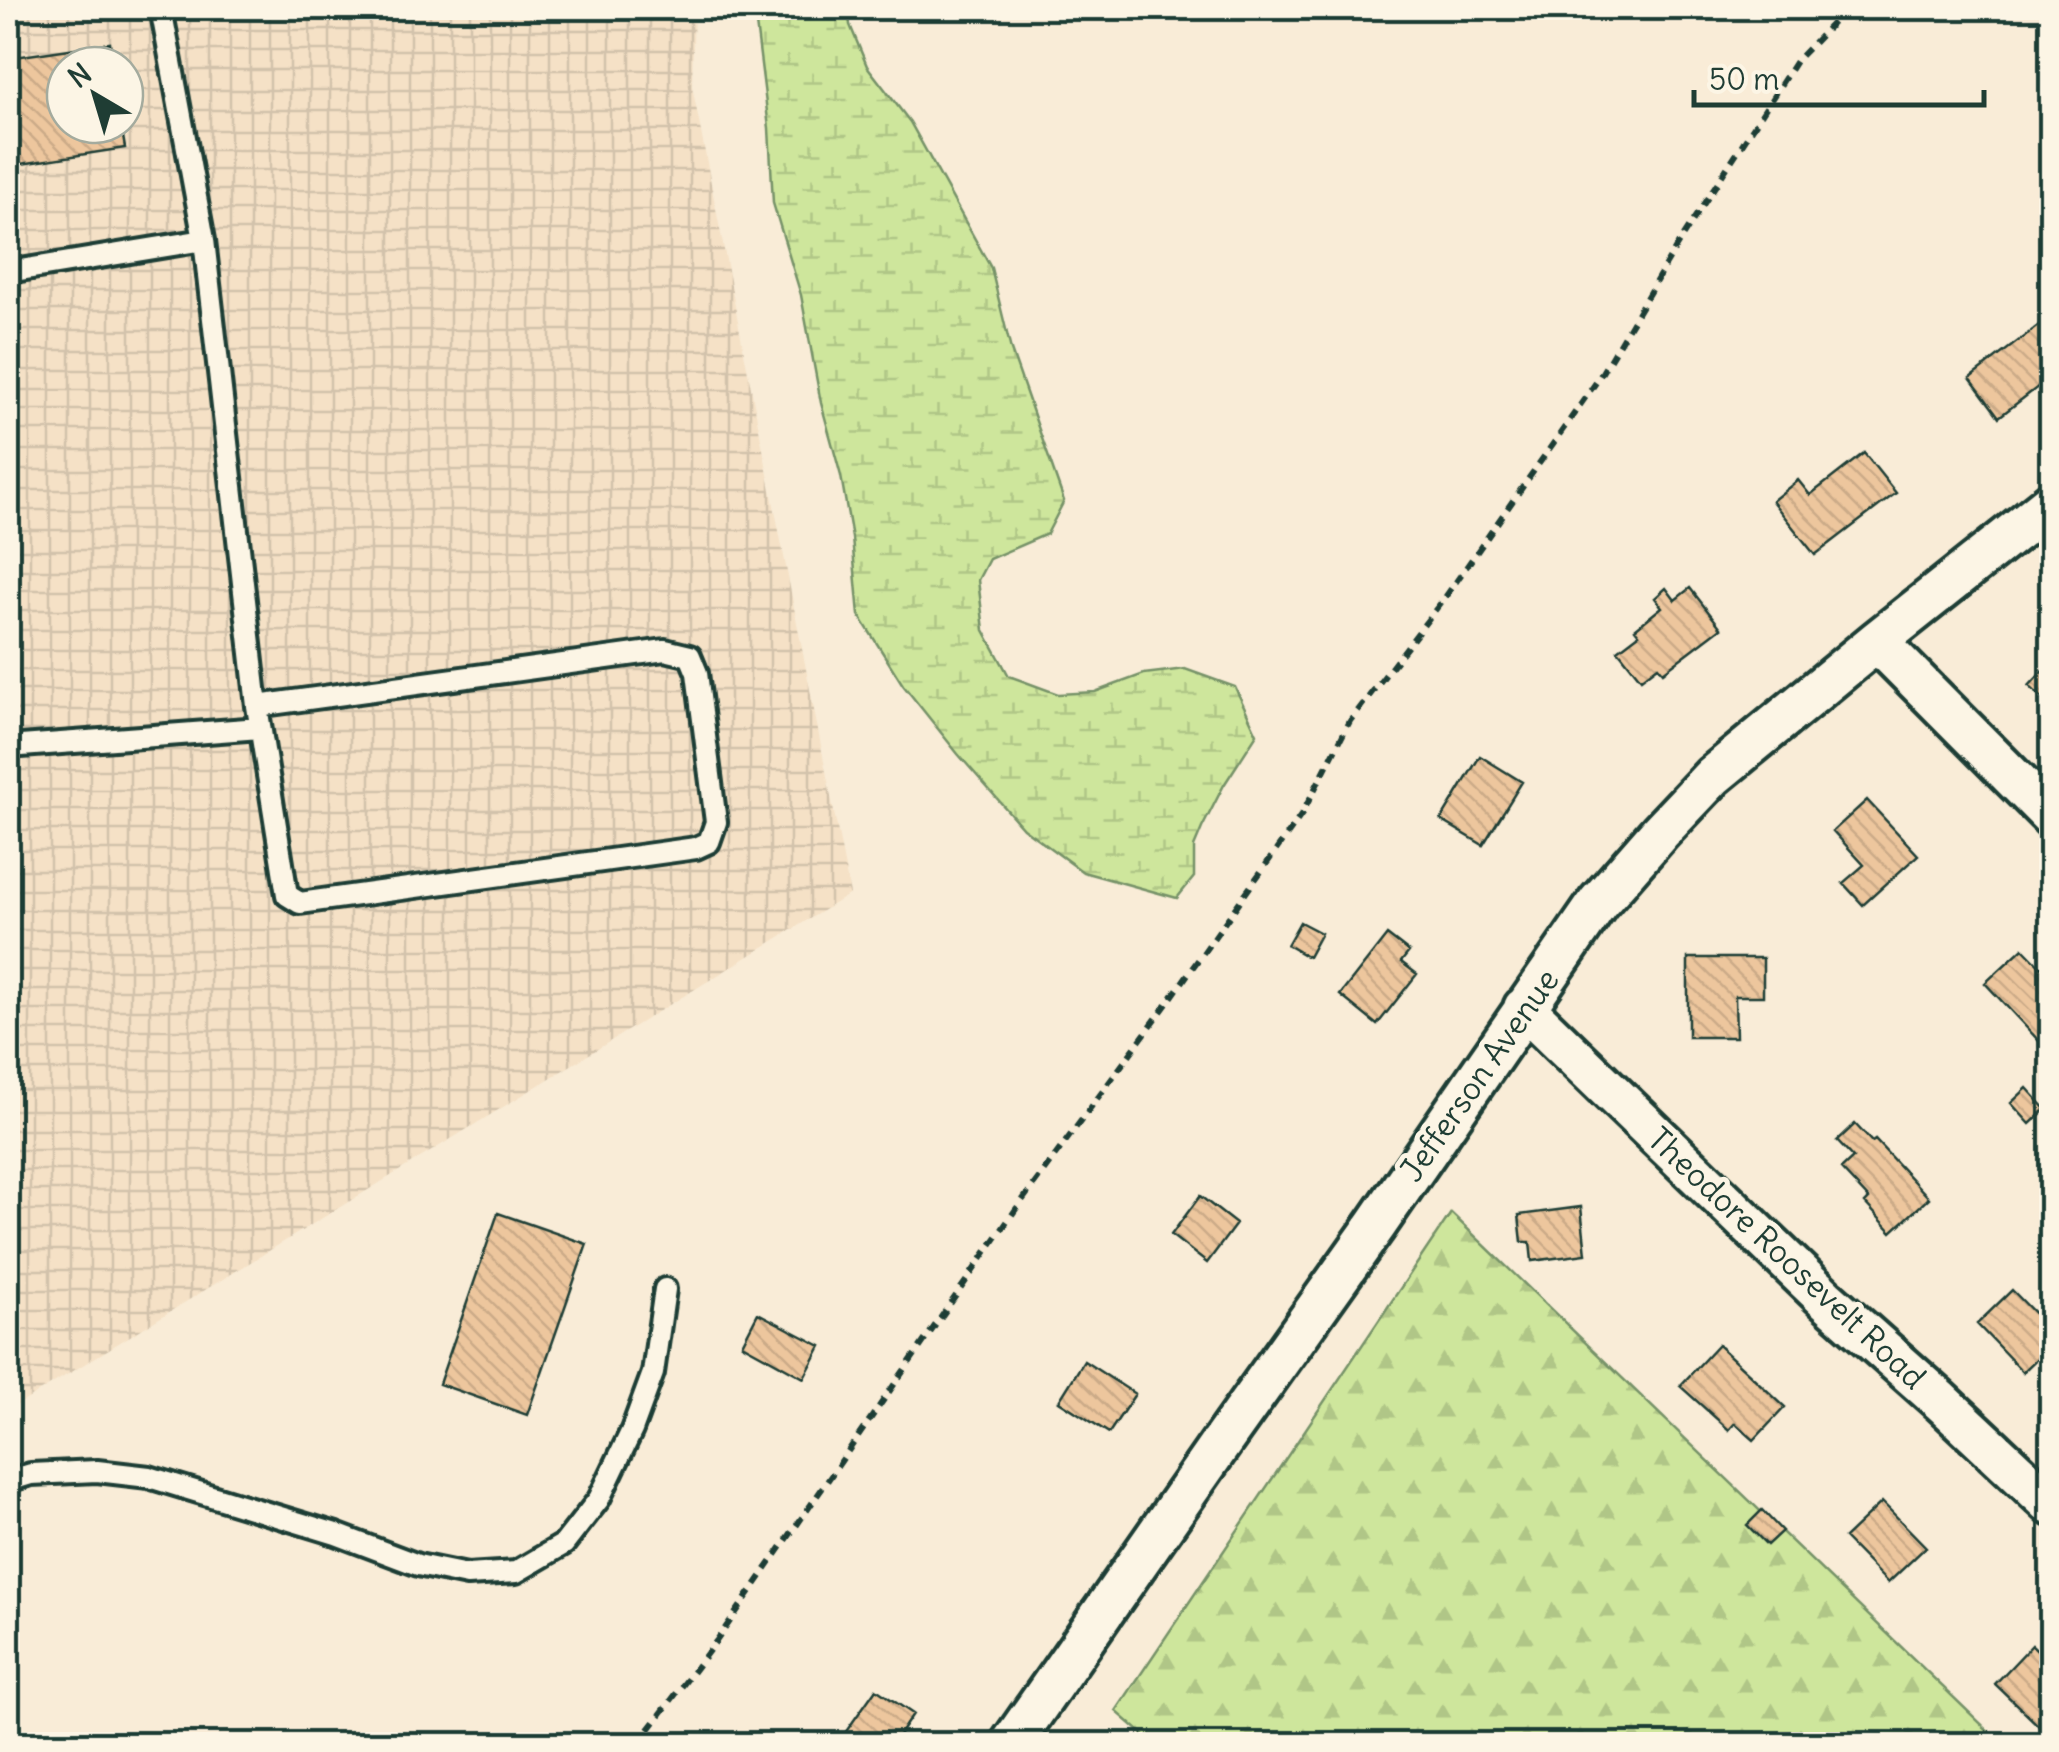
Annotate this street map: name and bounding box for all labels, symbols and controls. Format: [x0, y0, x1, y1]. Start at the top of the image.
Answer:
north arrow [45, 45, 145, 145]
scale bar [1694, 45, 1984, 107]
text: N [61, 55, 98, 95]
text: 50 m [1709, 60, 1779, 98]
street label: Jefferson Avenue [1391, 961, 1567, 1189]
street label: Theodore Roosevelt Road [1639, 1118, 1935, 1398]

